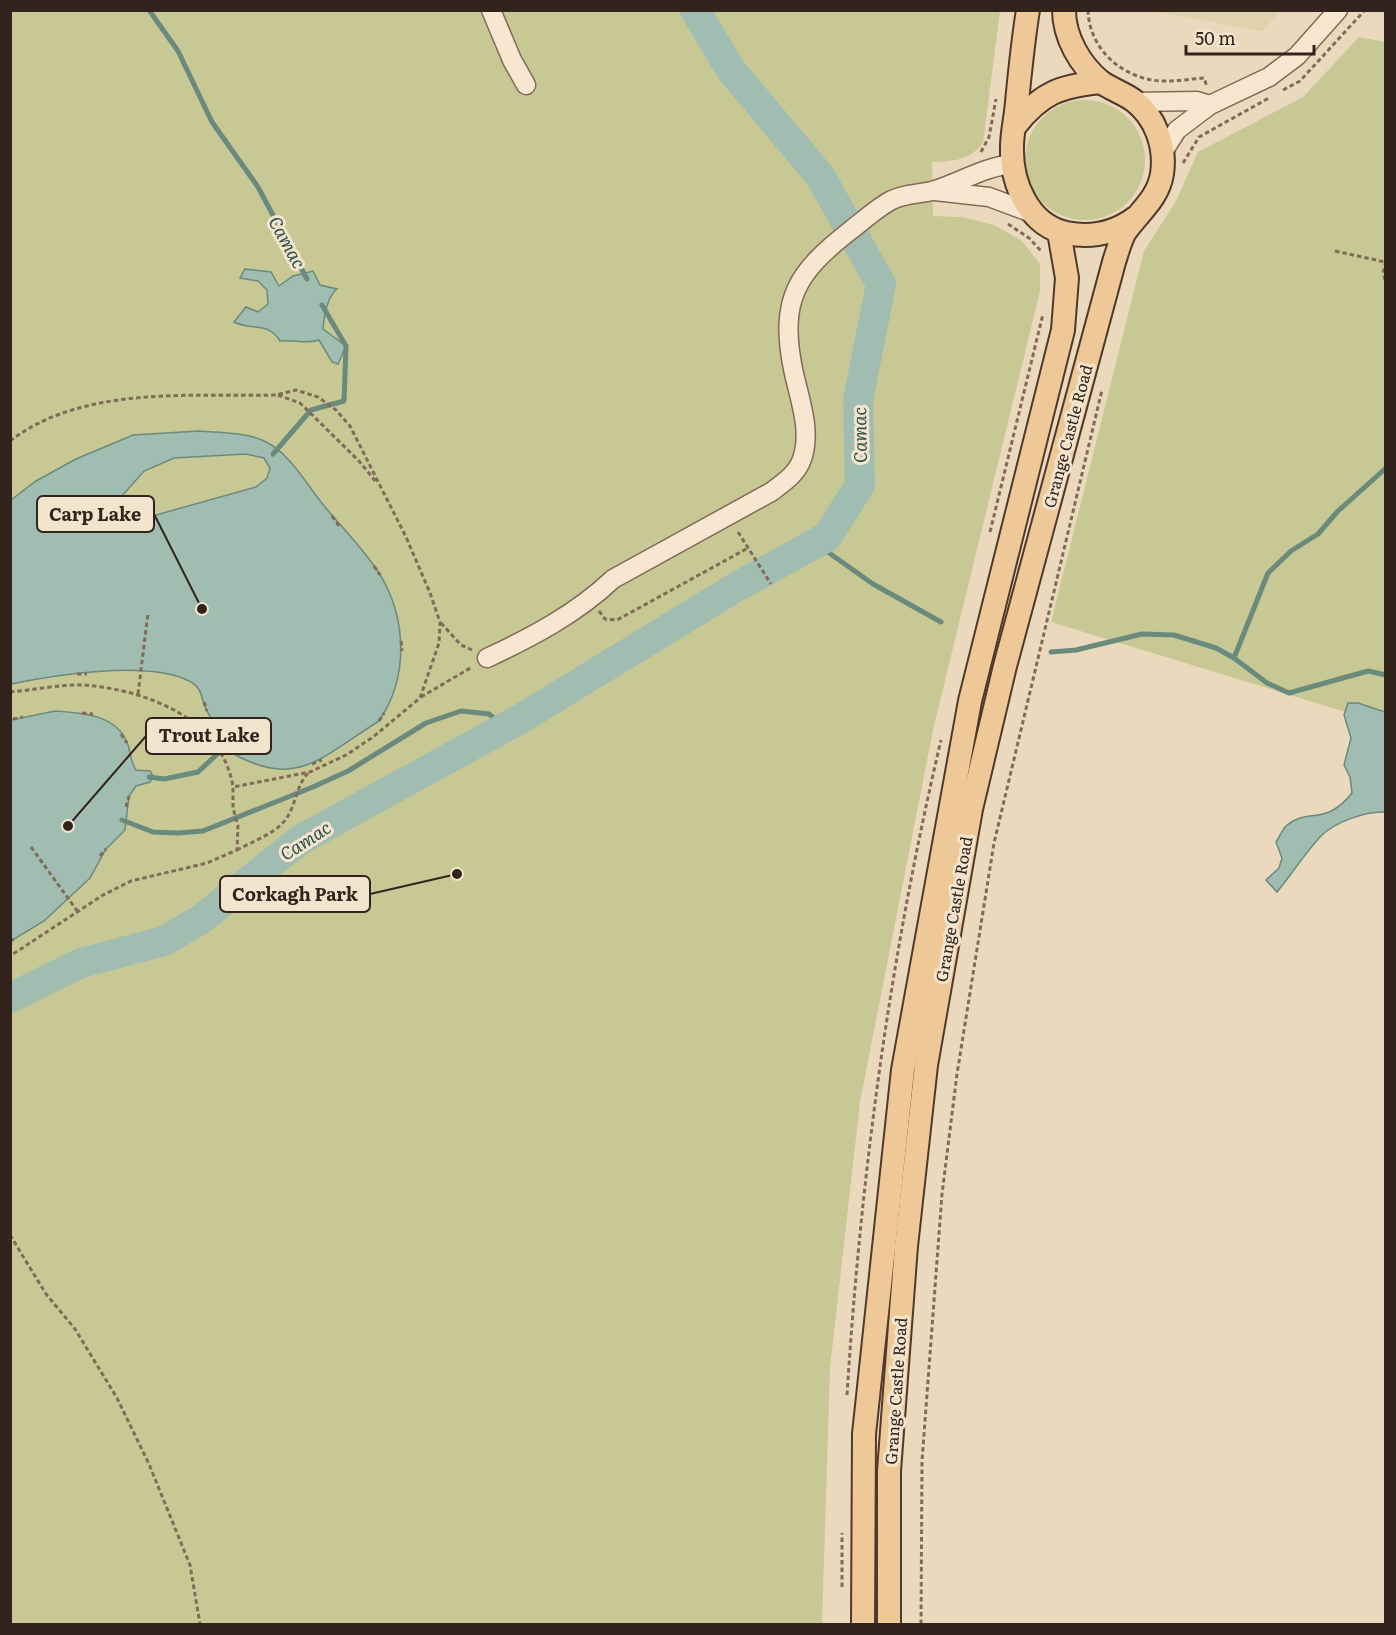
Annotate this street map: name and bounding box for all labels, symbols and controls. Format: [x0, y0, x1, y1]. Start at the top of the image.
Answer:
scale bar [1186, 18, 1314, 56]
text: 50 m [1195, 24, 1236, 51]
water label: Camac [263, 211, 313, 273]
street label: Grange Castle Road [1036, 362, 1098, 510]
water label: Camac [845, 407, 873, 463]
callout: Carp Lake [37, 496, 154, 532]
text: Carp Lake [49, 500, 141, 527]
callout: Trout Lake [146, 718, 271, 754]
text: Trout Lake [158, 721, 260, 748]
water label: Camac [274, 813, 336, 867]
street label: Grange Castle Road [928, 834, 978, 984]
callout: Corkagh Park [220, 876, 370, 912]
text: Corkagh Park [232, 880, 359, 907]
street label: Grange Castle Road [878, 1316, 912, 1465]

